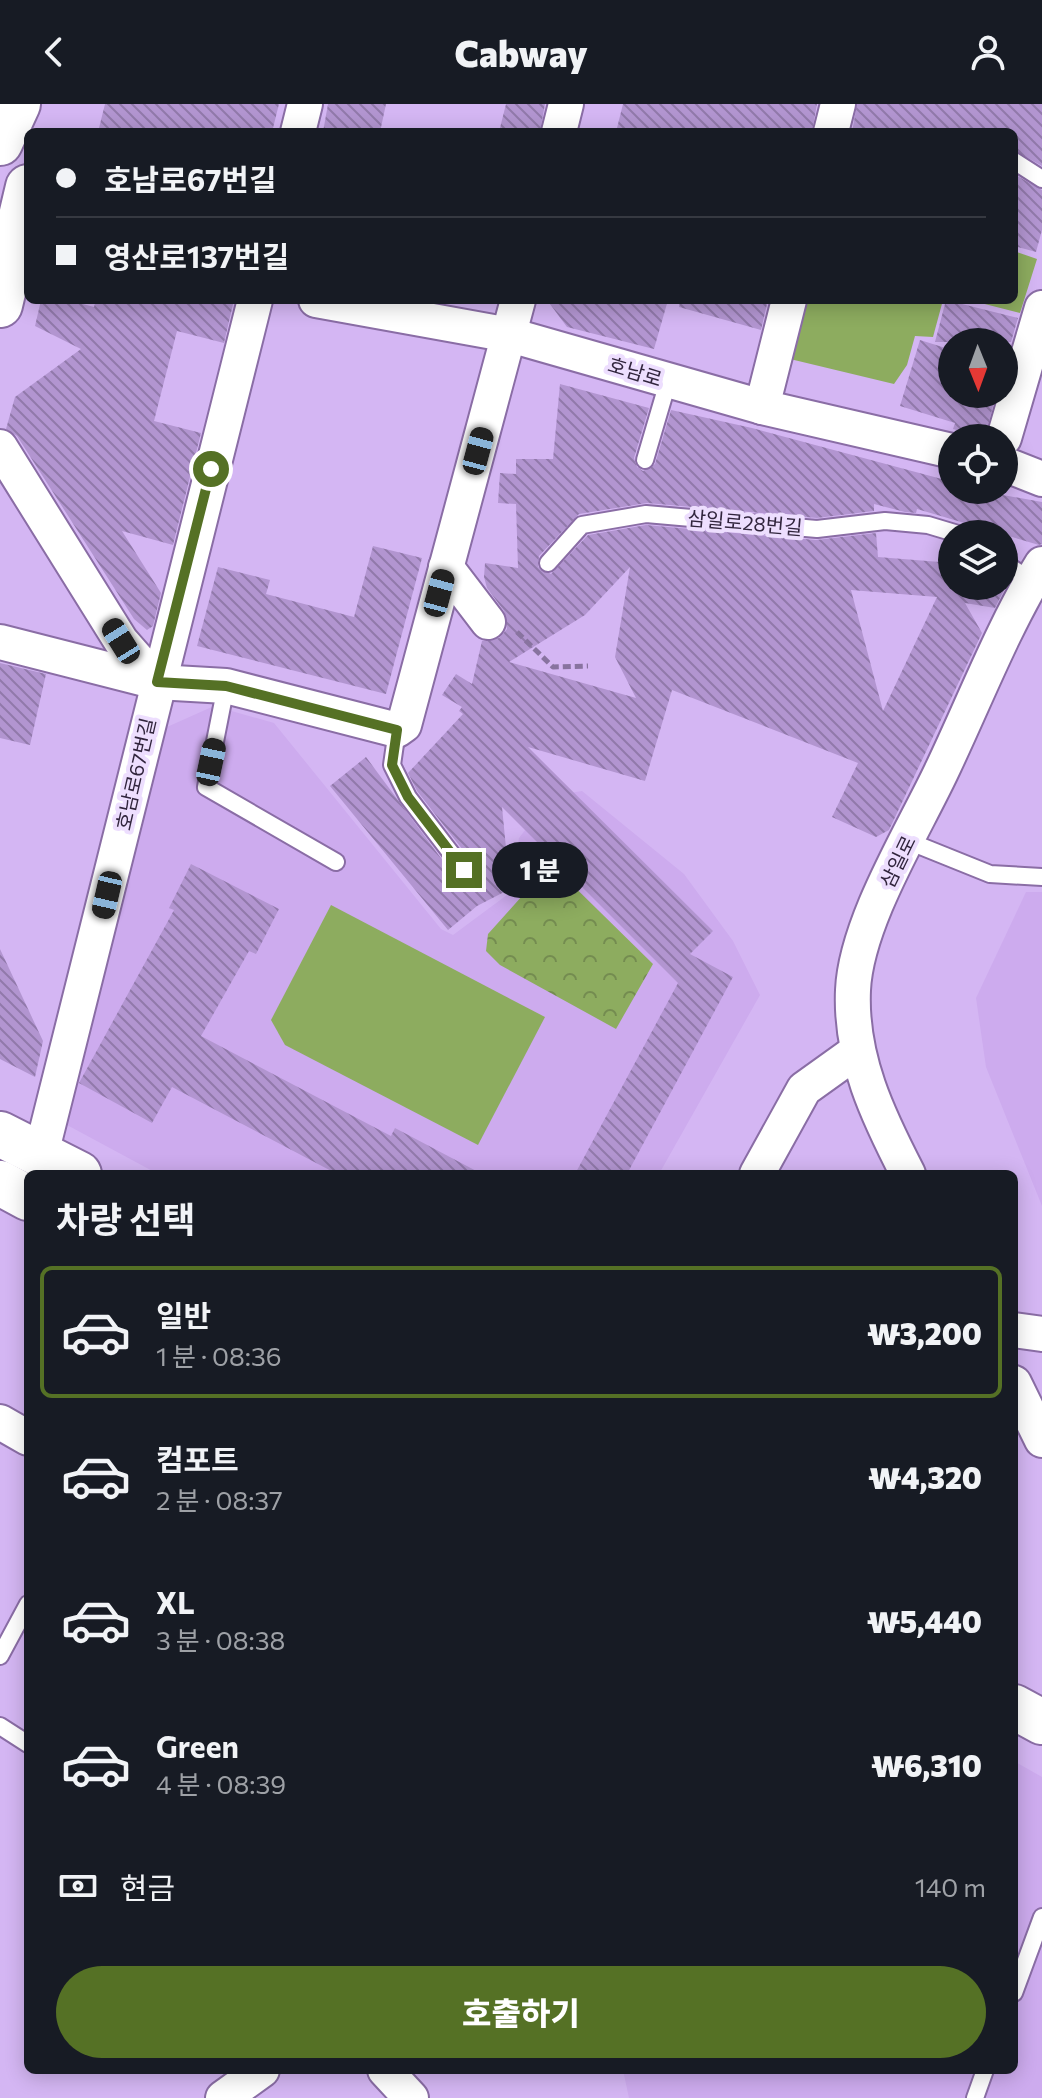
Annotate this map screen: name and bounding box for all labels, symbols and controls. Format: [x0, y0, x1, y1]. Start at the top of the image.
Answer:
icon: back [32, 30, 76, 74]
text: Cabway [454, 30, 588, 74]
icon: person [966, 30, 1010, 74]
text: 호남로67번길 [104, 160, 277, 197]
text: 영산로137번길 [104, 237, 289, 274]
north arrow [938, 328, 1018, 408]
map controls [938, 328, 1018, 600]
street label: 호남로 [605, 351, 665, 391]
button: locate [938, 424, 1018, 504]
car [460, 425, 496, 477]
route start [193, 451, 229, 487]
street label: 삼일로28번길 [687, 505, 804, 539]
button: layers [938, 520, 1018, 600]
car [421, 567, 457, 619]
car [98, 614, 144, 668]
street label: 호남로67번길 [110, 715, 160, 832]
car [194, 736, 228, 788]
street label: 삼일로 [874, 831, 920, 892]
callout: 1 분 [492, 842, 588, 898]
route end [446, 852, 482, 888]
text: 1 분 [519, 854, 561, 885]
car [90, 869, 124, 921]
text: 차량 선택 [56, 1196, 195, 1240]
icon: car [60, 1296, 132, 1368]
text: 일반 [156, 1296, 211, 1333]
text: ₩3,200 [867, 1314, 982, 1351]
text: 1 분 · 08:36 [156, 1340, 282, 1371]
icon: car [60, 1440, 132, 1512]
text: 컴포트 [156, 1440, 239, 1477]
text: ₩4,320 [868, 1458, 982, 1495]
text: 2 분 · 08:37 [156, 1484, 283, 1515]
text: XL [156, 1583, 195, 1620]
icon: car [60, 1584, 132, 1656]
text: ₩5,440 [867, 1602, 982, 1639]
text: 3 분 · 08:38 [156, 1624, 285, 1655]
text: Green [156, 1727, 239, 1764]
icon: car [60, 1728, 132, 1800]
text: ₩6,310 [871, 1746, 982, 1783]
text: 4 분 · 08:39 [156, 1768, 286, 1799]
icon: cash [56, 1864, 100, 1908]
text: 현금 [120, 1868, 175, 1905]
text: 140 m [915, 1871, 986, 1902]
button: 호출하기 [56, 1966, 986, 2058]

